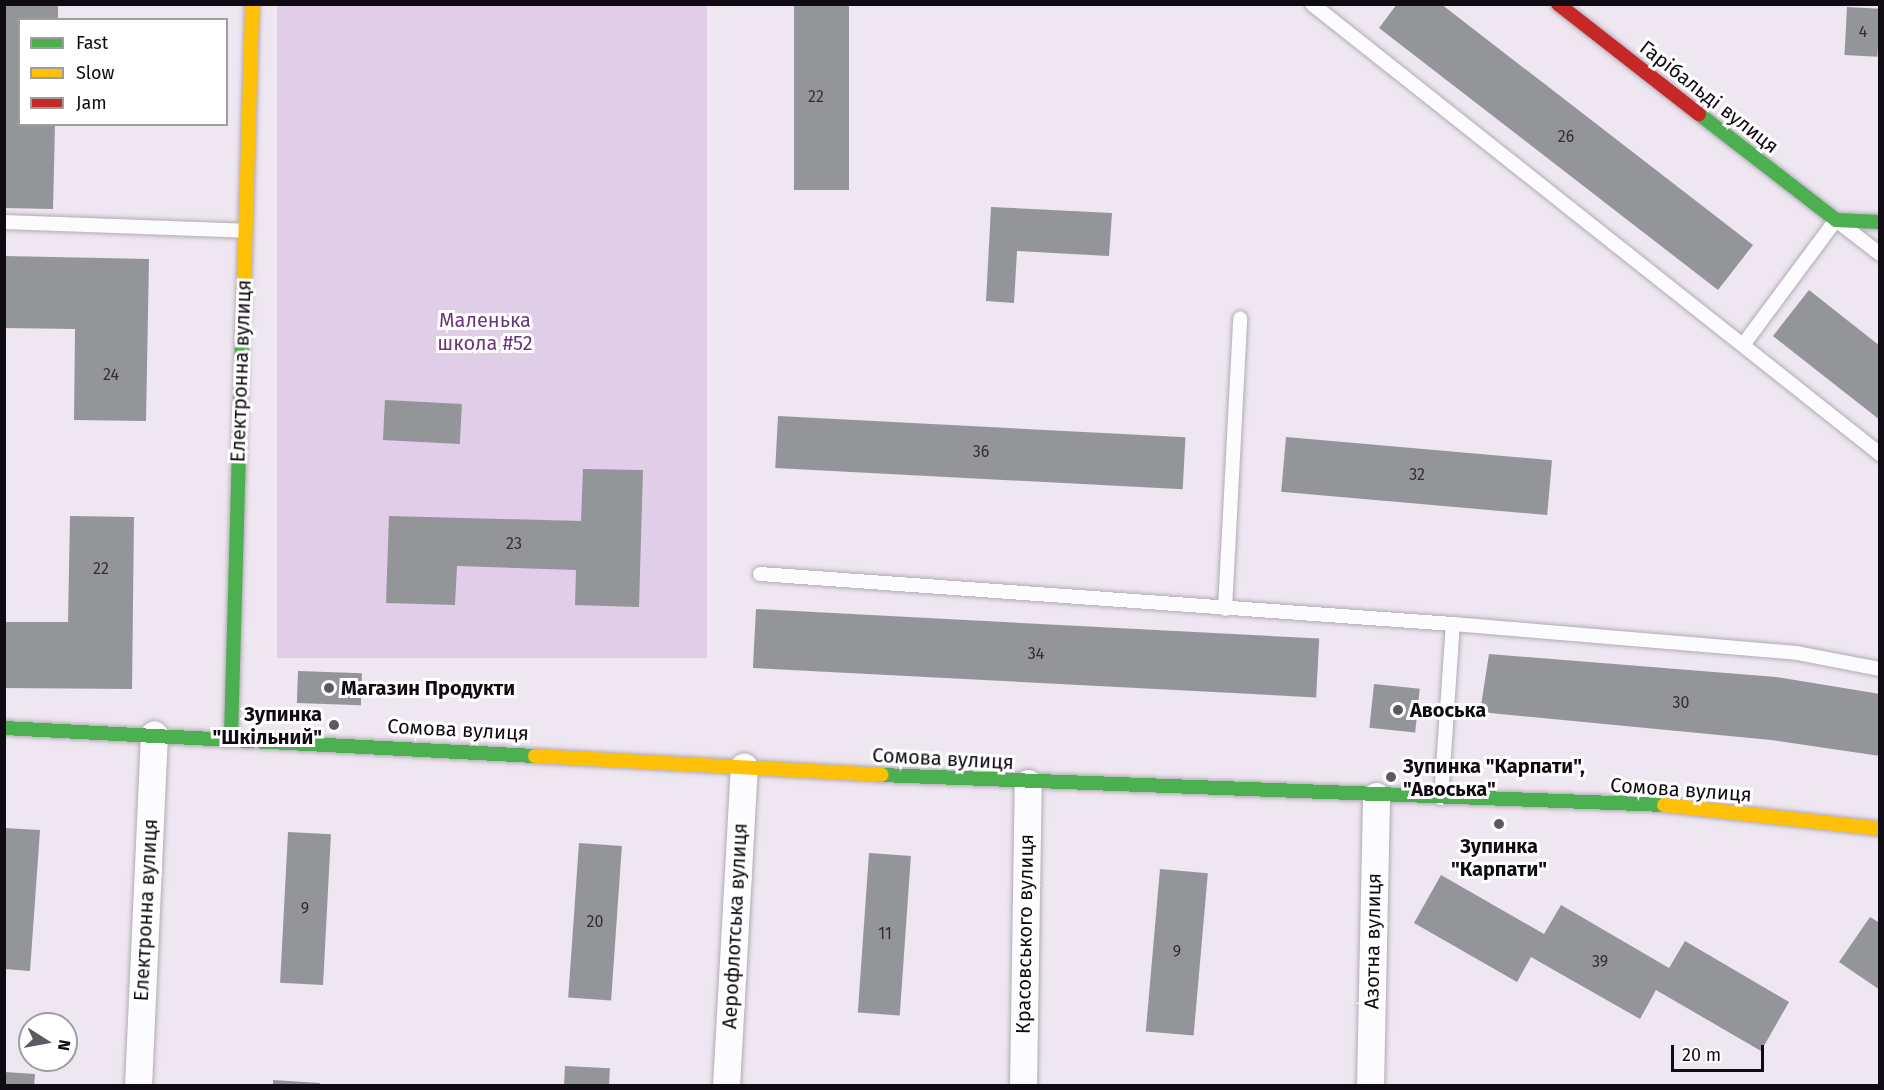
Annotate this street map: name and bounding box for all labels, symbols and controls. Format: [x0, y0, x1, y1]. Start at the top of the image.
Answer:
legend [18, 18, 228, 126]
house number: 4 [1859, 22, 1867, 42]
text: Fast [76, 32, 108, 54]
street label: Гарібальді вулиця [1635, 35, 1783, 159]
text: Slow [76, 62, 114, 84]
house number: 22 [808, 87, 824, 107]
text: Jam [76, 92, 107, 114]
house number: 26 [1558, 127, 1574, 147]
street label: Електронна вулиця [226, 279, 256, 463]
park label: Маленька школа #52 [437, 308, 533, 355]
house number: 24 [103, 365, 119, 385]
house number: 36 [973, 442, 989, 462]
house number: 32 [1409, 465, 1425, 485]
house number: 23 [506, 534, 522, 554]
house number: 22 [93, 559, 109, 579]
house number: 34 [1028, 644, 1044, 664]
place label: Магазин Продукти [341, 676, 515, 700]
marker: Магазин Продукти [322, 681, 336, 695]
house number: 30 [1673, 693, 1689, 713]
place label: Авоська [1410, 698, 1486, 722]
place label: Зупинка "Шкільний" [212, 702, 322, 749]
marker: Авоська [1391, 703, 1405, 717]
street label: Сомова вулиця [387, 714, 529, 746]
marker: Зупинка "Шкільний" [327, 718, 341, 732]
street label: Сомова вулиця [872, 743, 1014, 775]
place label: Зупинка "Карпати", "Авоська" [1403, 754, 1585, 801]
marker: Зупинка "Карпати", "Авоська" [1384, 770, 1398, 784]
street label: Сомова вулиця [1609, 773, 1753, 807]
marker: Зупинка "Карпати" [1492, 817, 1506, 831]
street label: Електронна вулиця [129, 818, 163, 1002]
street label: Аерофлотська вулиця [718, 822, 752, 1030]
street label: Красовського вулиця [1011, 834, 1039, 1034]
place label: Зупинка "Карпати" [1451, 834, 1547, 881]
street label: Азотна вулиця [1360, 873, 1386, 1009]
house number: 9 [301, 899, 309, 919]
house number: 20 [587, 912, 603, 932]
house number: 11 [878, 924, 892, 944]
house number: 9 [1173, 942, 1181, 962]
house number: 39 [1592, 952, 1608, 972]
north arrow [18, 1012, 78, 1072]
scale bar [1674, 1033, 1767, 1071]
text: N [54, 1038, 75, 1052]
text: 20 m [1682, 1044, 1721, 1066]

